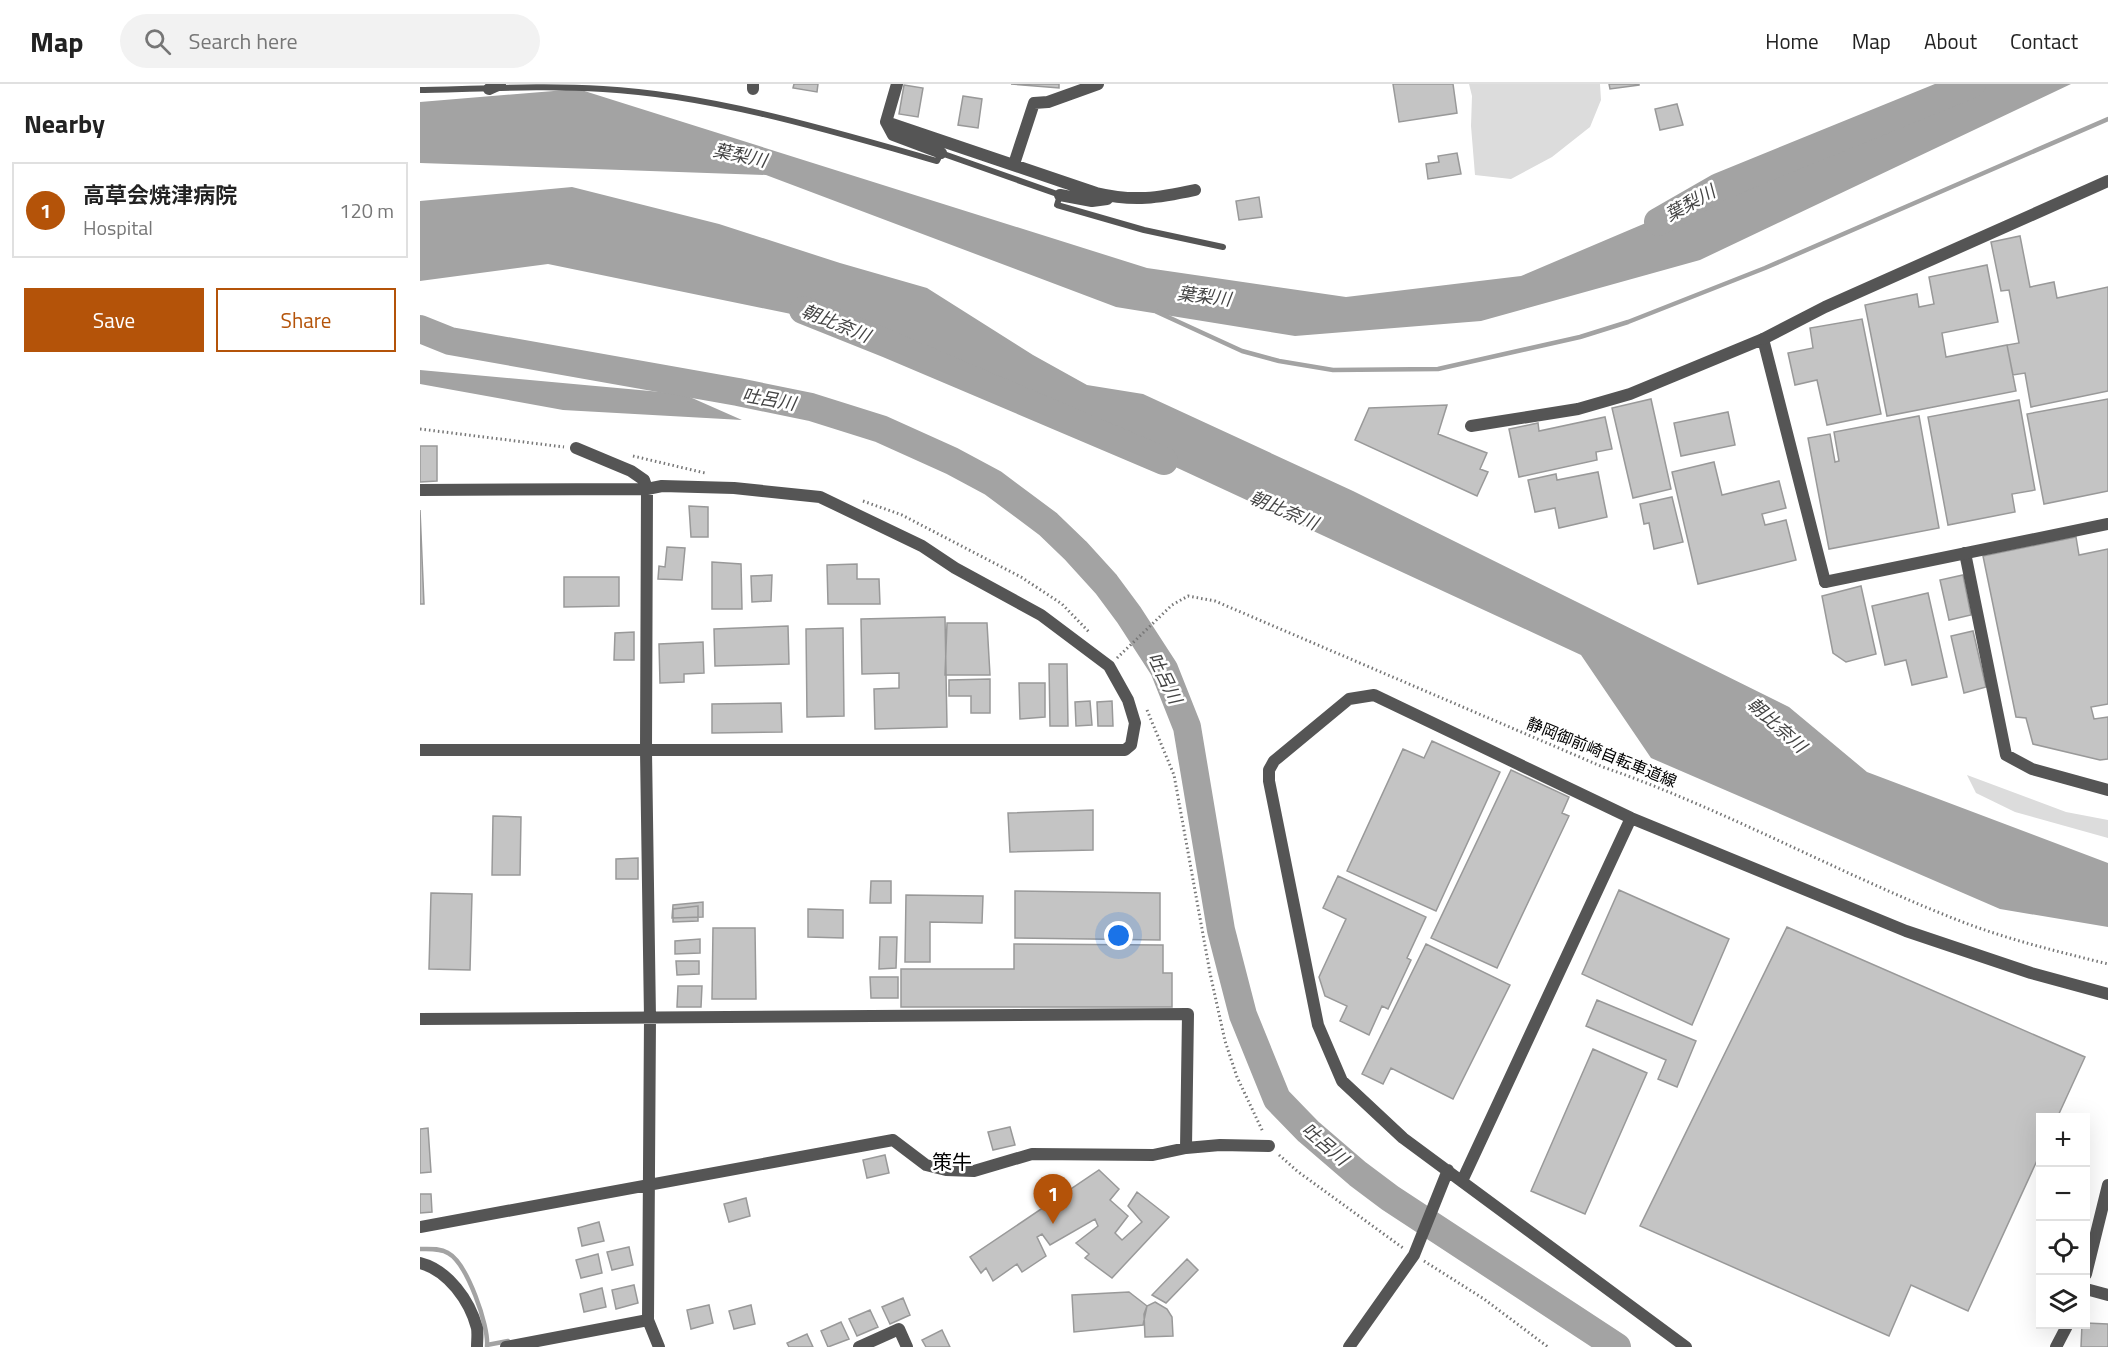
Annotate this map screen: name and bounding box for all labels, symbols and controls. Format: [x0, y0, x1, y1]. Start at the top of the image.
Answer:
search box [120, 14, 540, 68]
text: Map [30, 20, 84, 63]
text: Search here [189, 24, 298, 58]
icon: search [141, 25, 174, 58]
text: Home [1765, 25, 1819, 57]
text: Map [1852, 25, 1891, 57]
text: About [1924, 25, 1977, 57]
text: Contact [2010, 25, 2078, 57]
text: Nearby [24, 104, 105, 143]
water label: 葉梨川 [711, 136, 771, 174]
water label: 葉梨川 [1660, 177, 1722, 228]
text: 高草会焼津病院 [83, 178, 237, 212]
text: 1 [40, 195, 51, 226]
text: 120 m [339, 195, 394, 226]
text: Hospital [83, 212, 153, 243]
water label: 葉梨川 [1176, 279, 1234, 313]
button: Save [24, 288, 204, 352]
button: Share [216, 288, 396, 352]
water label: 朝比奈川 [798, 297, 876, 350]
water label: 吐呂川 [740, 381, 800, 417]
water label: 朝比奈川 [1246, 484, 1324, 537]
water label: 吐呂川 [1141, 648, 1190, 710]
water label: 朝比奈川 [1741, 691, 1814, 760]
street label: 静岡御前崎自転車道線 [1523, 711, 1681, 793]
your location [1104, 921, 1133, 950]
map controls [2036, 1113, 2090, 1329]
button: + [2036, 1113, 2090, 1167]
water label: 吐呂川 [1296, 1116, 1356, 1173]
district label: 策牛 [932, 1146, 972, 1177]
button: − [2036, 1167, 2090, 1221]
pin: 1 [1034, 1174, 1072, 1224]
button: locate [2036, 1221, 2090, 1275]
button: layers [2036, 1275, 2090, 1329]

